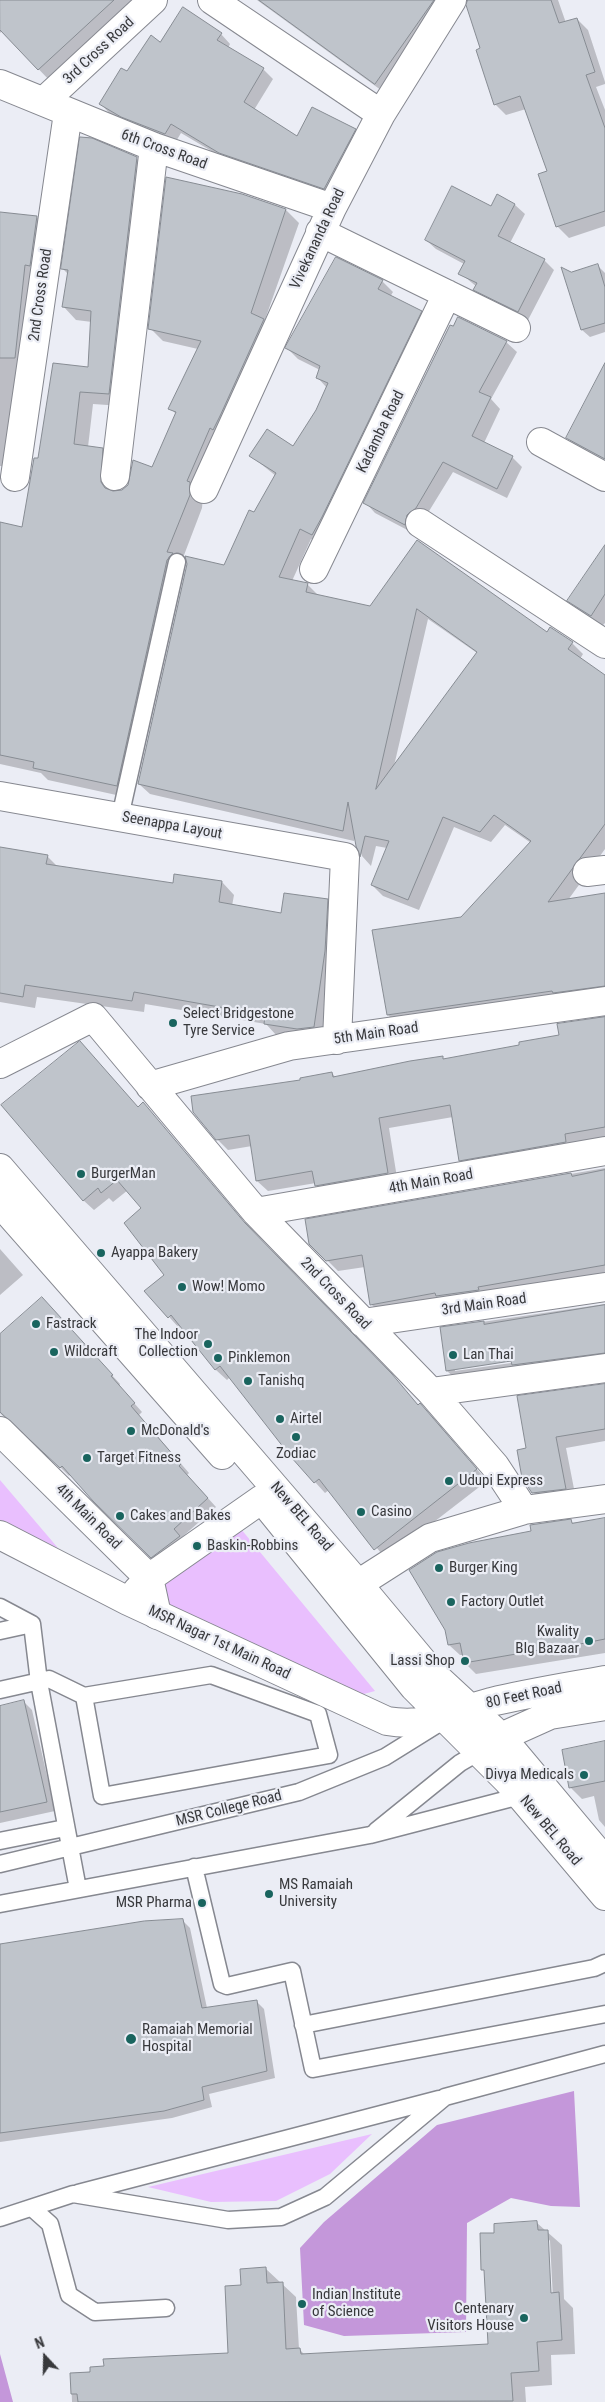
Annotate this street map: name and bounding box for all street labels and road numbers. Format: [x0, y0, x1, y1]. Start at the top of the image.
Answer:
street label: 3rd Cross Road [60, 14, 138, 88]
street label: 6th Cross Road [119, 126, 209, 174]
street label: Vivekananda Road [287, 186, 349, 292]
street label: 2nd Cross Road [26, 248, 56, 342]
street label: Kadamba Road [353, 388, 409, 476]
street label: Seenappa Layout [121, 808, 223, 844]
street label: 5th Main Road [333, 1019, 419, 1049]
street label: 4th Main Road [387, 1166, 475, 1198]
street label: 2nd Cross Road [296, 1254, 374, 1334]
street label: 3rd Main Road [440, 1290, 528, 1320]
street label: New BEL Road [266, 1479, 336, 1555]
street label: 4th Main Road [51, 1480, 125, 1554]
street label: MSR Nagar 1st Main Road [145, 1602, 293, 1684]
street label: 80 Feet Road [484, 1679, 564, 1713]
street label: MSR College Road [174, 1787, 284, 1831]
street label: New BEL Road [516, 1792, 584, 1870]

